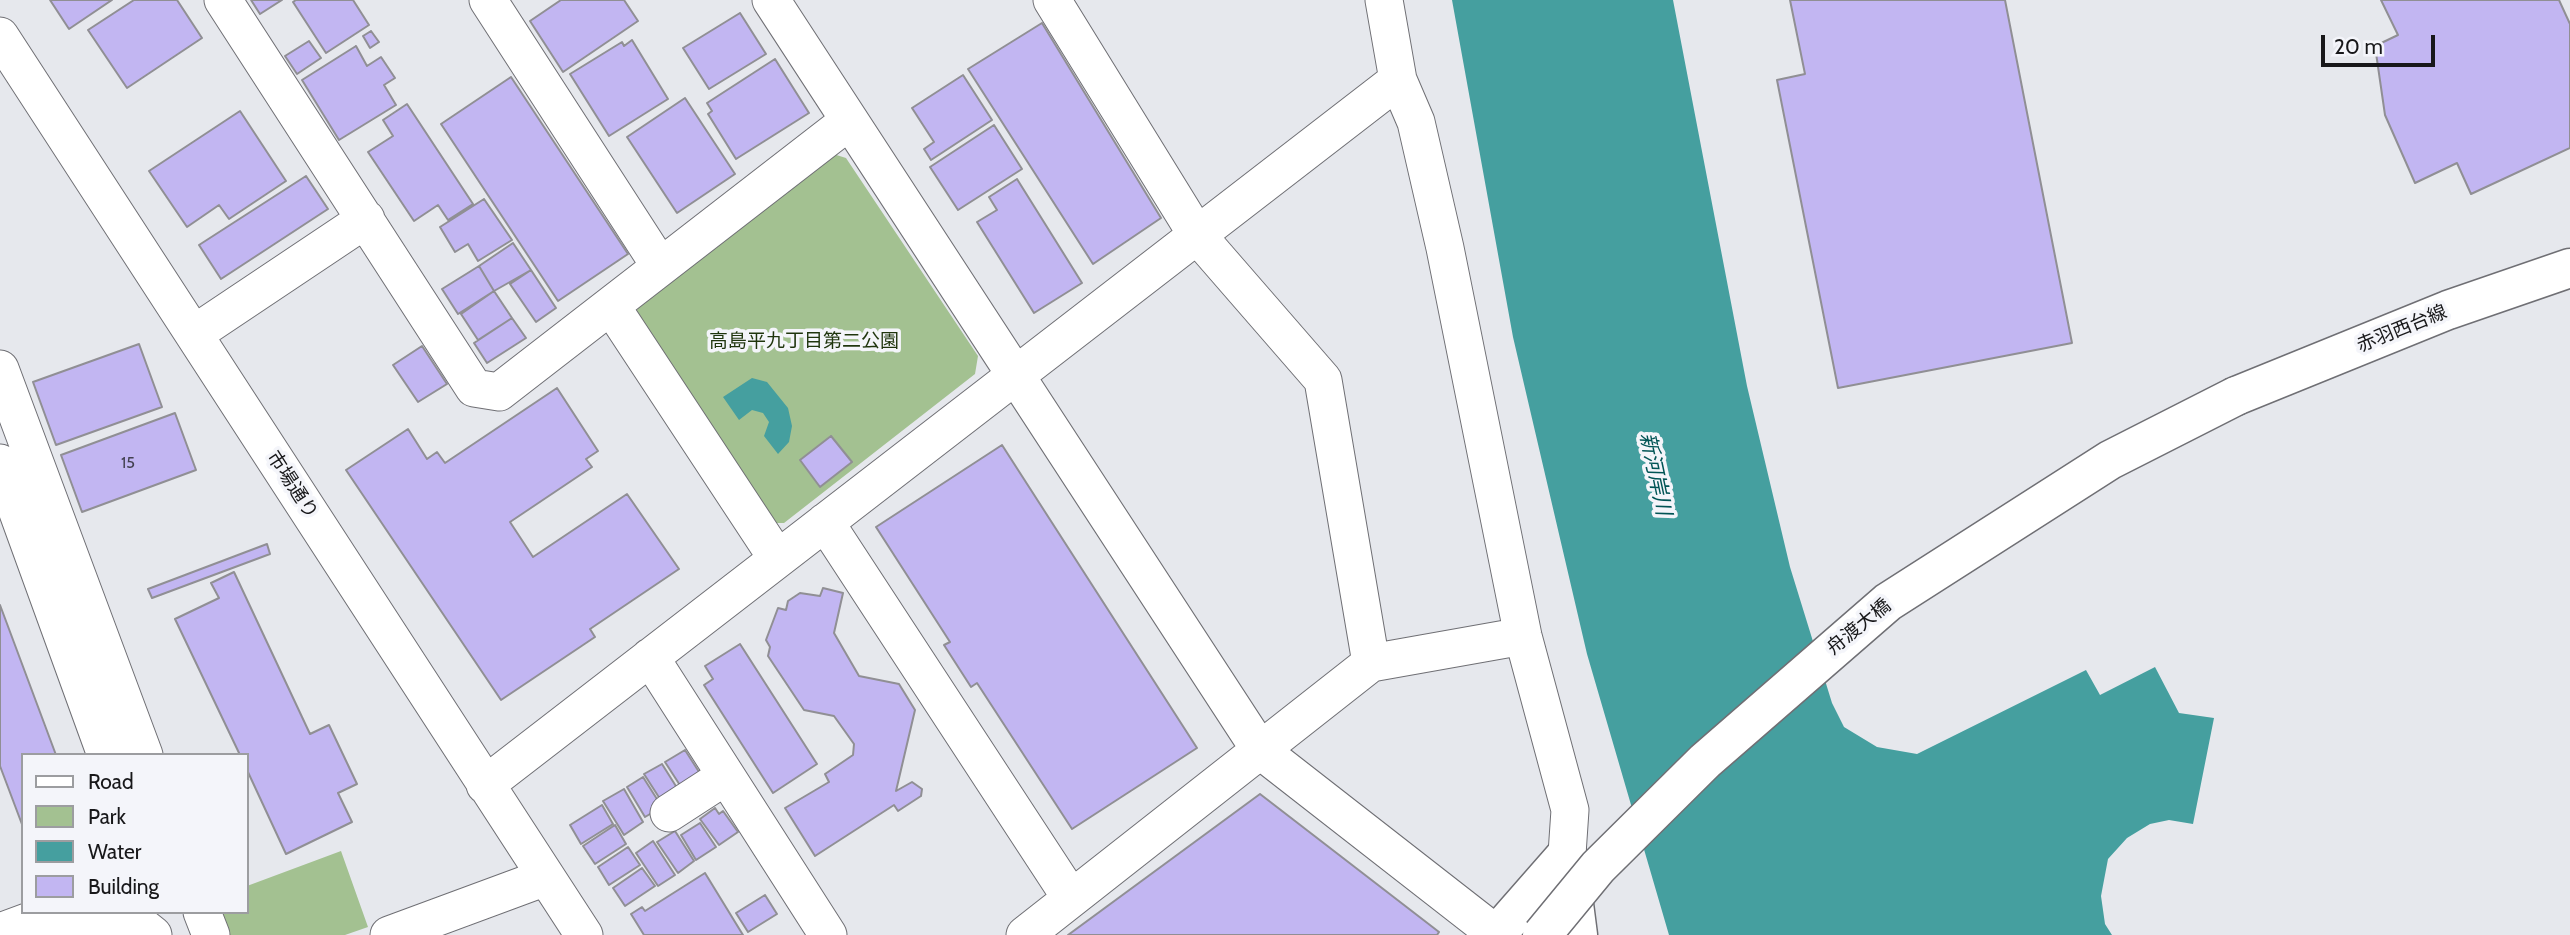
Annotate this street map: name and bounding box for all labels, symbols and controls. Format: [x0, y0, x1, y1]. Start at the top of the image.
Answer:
scale bar [2325, 21, 2439, 65]
text: 20 m [2334, 34, 2383, 59]
street label: 赤羽西台線 [2354, 301, 2450, 357]
park label: 高島平九丁目第二公園 [709, 330, 899, 352]
water label: 新河岸川 [1634, 430, 1676, 518]
street label: 市場通り [262, 447, 322, 523]
house number: 15 [121, 453, 135, 473]
street label: 舟渡大橋 [1822, 594, 1896, 660]
legend [21, 753, 248, 914]
text: Road [88, 769, 134, 794]
text: Park [88, 804, 126, 829]
text: Water [88, 839, 141, 864]
text: Building [88, 874, 159, 899]

